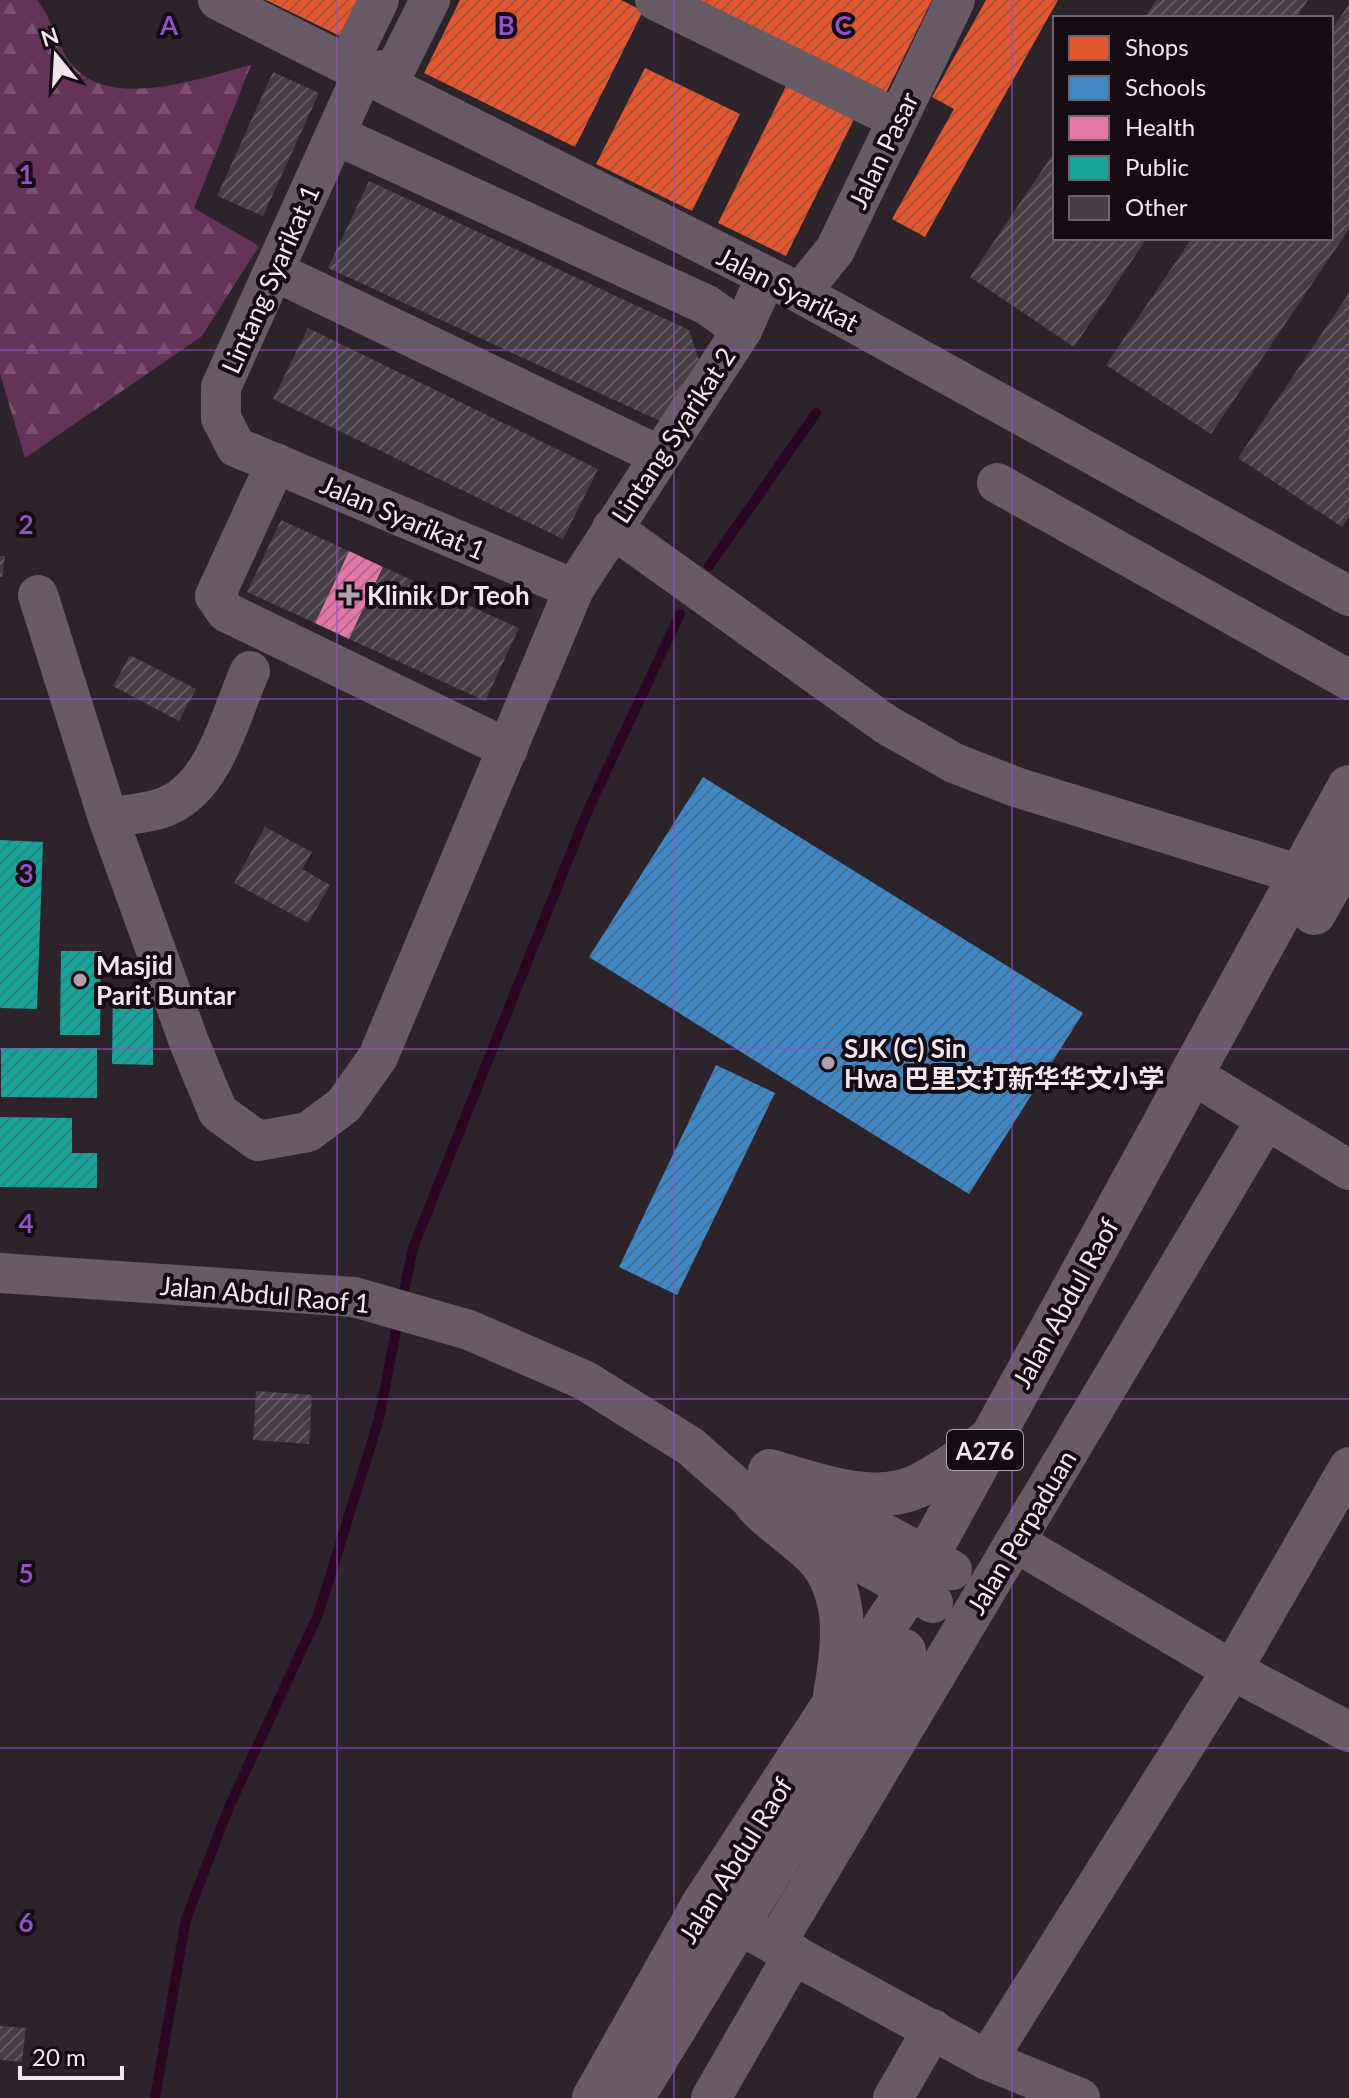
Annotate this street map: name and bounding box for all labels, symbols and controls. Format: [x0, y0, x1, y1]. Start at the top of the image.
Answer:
text: A [159, 9, 179, 41]
text: B [497, 9, 515, 41]
text: C [834, 9, 852, 41]
north arrow [16, 16, 96, 96]
legend [1053, 16, 1333, 240]
text: N [37, 21, 62, 52]
text: Shops [1125, 32, 1189, 61]
text: Schools [1125, 72, 1206, 101]
street label: Jalan Pasar [841, 86, 925, 213]
text: Health [1125, 112, 1195, 141]
text: Public [1125, 152, 1189, 181]
text: 1 [18, 158, 34, 190]
street label: Lintang Syarikat 1 [214, 180, 326, 378]
text: Other [1125, 192, 1188, 221]
street label: Jalan Syarikat [712, 240, 865, 339]
street label: Lintang Syarikat 2 [604, 341, 742, 529]
street label: Jalan Syarikat 1 [316, 468, 490, 566]
text: 2 [18, 508, 34, 540]
place label: Klinik Dr Teoh [367, 579, 530, 611]
marker: Klinik Dr Teoh [338, 584, 360, 606]
text: 3 [18, 857, 34, 889]
place label: Masjid Parit Buntar [96, 949, 236, 1011]
marker: Masjid Parit Buntar [71, 971, 89, 989]
place label: SJK (C) Sin Hwa 巴里文打新华华文小学 [844, 1032, 1164, 1094]
marker: SJK (C) Sin Hwa 巴里文打新华华文小学 [819, 1054, 837, 1072]
text: 4 [18, 1207, 34, 1239]
street label: Jalan Abdul Raof [1005, 1212, 1125, 1394]
street label: Jalan Abdul Raof 1 [159, 1269, 371, 1319]
road number: A276 [947, 1430, 1023, 1470]
street label: Jalan Perpaduan [959, 1444, 1083, 1620]
text: 5 [18, 1557, 34, 1589]
street label: Jalan Abdul Raof [671, 1771, 799, 1949]
text: 6 [18, 1906, 34, 1938]
scale bar [20, 2030, 122, 2080]
text: 20 m [32, 2042, 86, 2071]

